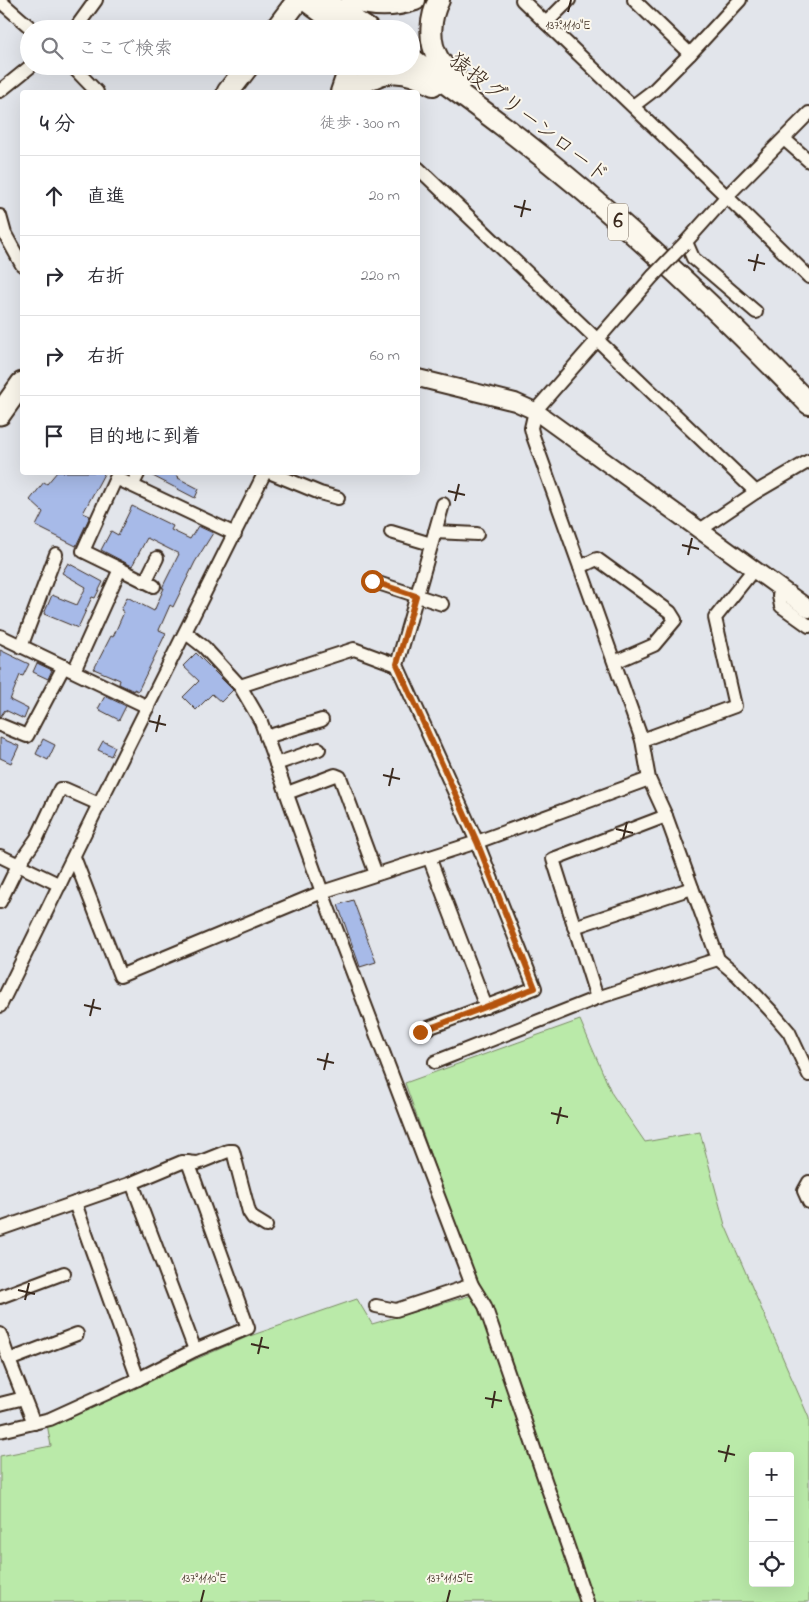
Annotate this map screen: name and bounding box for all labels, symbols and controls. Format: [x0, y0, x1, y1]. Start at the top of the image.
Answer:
text: 137°11'10"E [546, 17, 590, 35]
search box [20, 20, 420, 75]
icon: search [38, 34, 66, 62]
text: ここで検索 [78, 36, 173, 63]
street label: 猿投グリーンロード [441, 46, 615, 192]
text: 4 分 [40, 110, 75, 140]
text: 徒歩 · 300 m [320, 112, 400, 136]
icon: ahead [40, 182, 68, 210]
text: 直進 [87, 184, 125, 211]
text: 20 m [369, 184, 400, 208]
road number: 6 [608, 203, 628, 240]
icon: right [40, 262, 68, 290]
text: 右折 [87, 264, 125, 291]
text: 220 m [361, 264, 400, 288]
icon: right [40, 342, 68, 370]
text: 右折 [87, 344, 125, 371]
text: 60 m [370, 344, 400, 368]
icon: arrive [40, 422, 68, 450]
text: 目的地に到着 [87, 424, 201, 451]
route start [361, 570, 384, 593]
route end [409, 1021, 432, 1044]
map controls [749, 1452, 794, 1587]
button: + [749, 1452, 794, 1497]
button: − [749, 1497, 794, 1542]
button: locate [749, 1542, 794, 1587]
text: 137°11'10"E [182, 1570, 226, 1588]
text: 137°11'15"E [427, 1570, 473, 1588]

